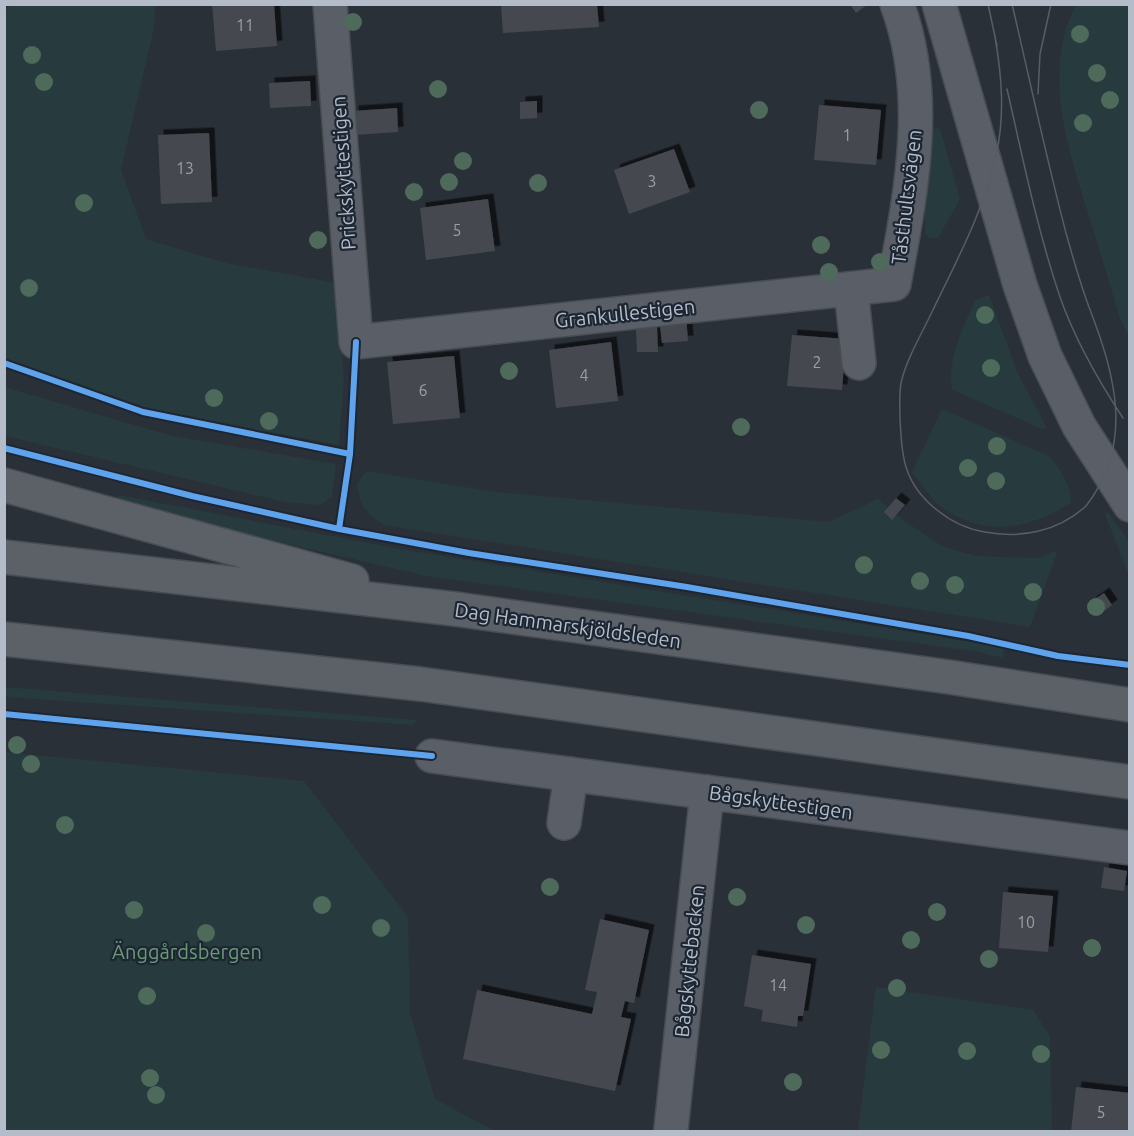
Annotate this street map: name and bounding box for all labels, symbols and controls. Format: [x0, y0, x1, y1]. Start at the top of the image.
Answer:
house number: 11 [236, 16, 254, 34]
street label: Prickskyttestigen [326, 95, 360, 251]
house number: 1 [842, 126, 852, 144]
street label: Tåsthultsvägen [886, 128, 926, 266]
house number: 13 [176, 159, 194, 177]
house number: 3 [647, 172, 657, 190]
house number: 5 [452, 221, 462, 239]
street label: Grankullestigen [554, 294, 696, 332]
house number: 2 [812, 353, 822, 371]
house number: 4 [579, 366, 589, 384]
house number: 6 [418, 381, 428, 399]
street label: Dag Hammarskjöldsleden [453, 598, 683, 652]
street label: Bågskyttestigen [708, 781, 854, 823]
street label: Bågskyttebacken [670, 884, 708, 1038]
house number: 10 [1017, 913, 1035, 931]
park label: Änggårdsbergen [112, 940, 262, 963]
house number: 14 [769, 976, 787, 994]
house number: 5 [1096, 1103, 1106, 1121]

